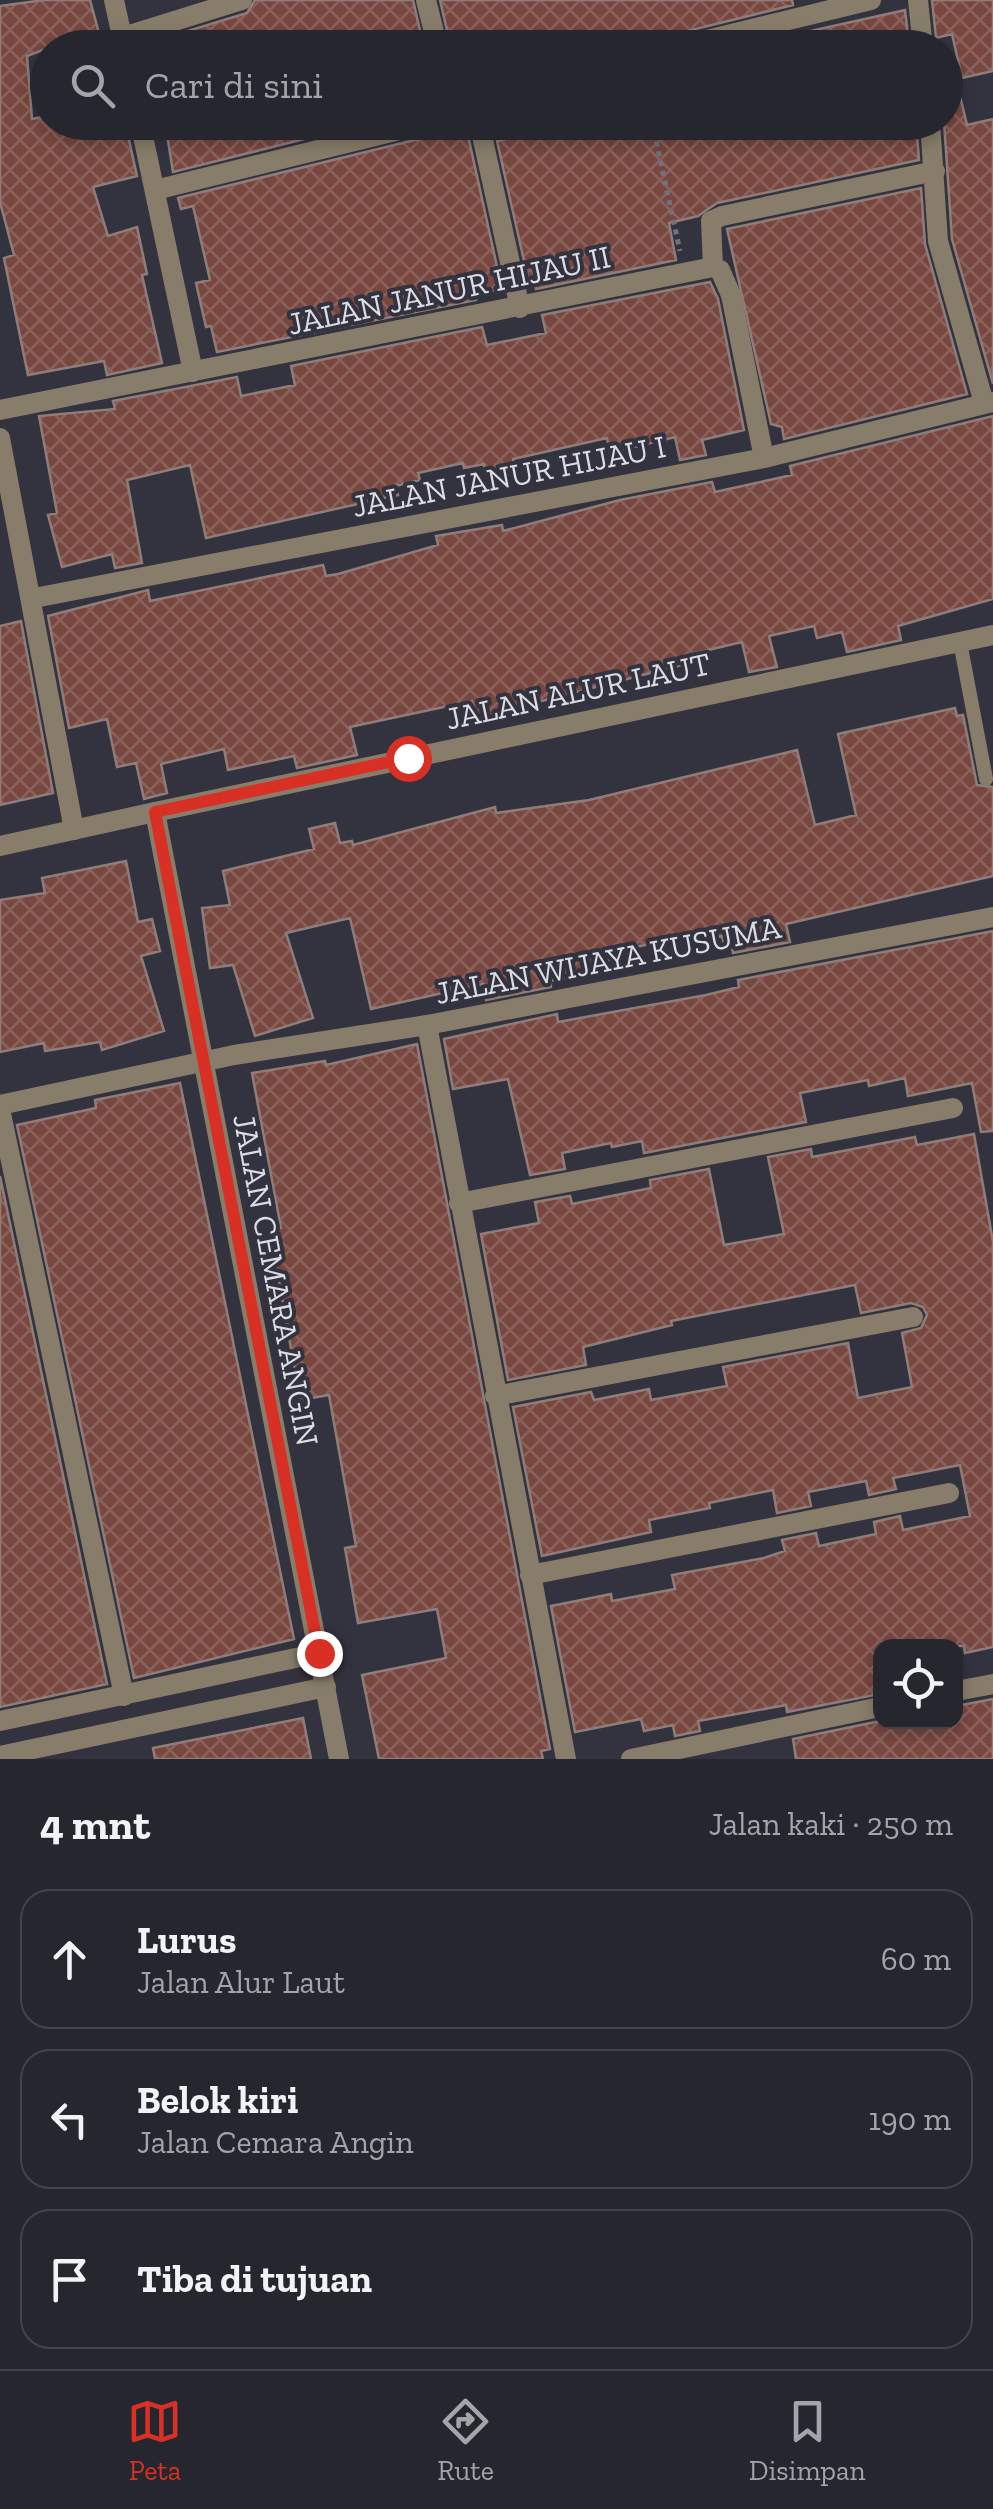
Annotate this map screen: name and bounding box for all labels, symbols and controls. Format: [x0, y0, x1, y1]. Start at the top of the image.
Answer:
search box [30, 30, 963, 140]
icon: search [65, 58, 120, 113]
text: Cari di sini [145, 62, 323, 108]
street label: JALAN JANUR HIJAU II [284, 237, 614, 343]
street label: JALAN JANUR HIJAU I [349, 427, 669, 525]
street label: JALAN ALUR LAUT [442, 644, 714, 738]
route start [386, 736, 432, 782]
street label: JALAN WIJAYA KUSUMA [432, 908, 784, 1012]
street label: JALAN CEMARA ANGIN [225, 1111, 327, 1449]
route end [297, 1631, 343, 1677]
map controls [873, 1639, 963, 1729]
button: locate [873, 1639, 963, 1729]
text: 4 mnt [40, 1799, 150, 1850]
text: Jalan kaki · 250 m [709, 1805, 953, 1843]
text: Lurus [137, 1917, 237, 1963]
icon: ahead [42, 1932, 97, 1987]
text: 60 m [881, 1940, 951, 1978]
text: Jalan Alur Laut [137, 1963, 345, 2001]
text: Belok kiri [137, 2077, 298, 2123]
icon: left [42, 2092, 97, 2147]
text: 190 m [868, 2100, 951, 2138]
text: Jalan Cemara Angin [137, 2123, 414, 2161]
icon: arrive [42, 2252, 97, 2307]
text: Tiba di tujuan [137, 2256, 372, 2302]
tab: Peta [127, 2394, 182, 2487]
tab: Rute [437, 2394, 494, 2487]
tab: Disimpan [749, 2394, 866, 2487]

